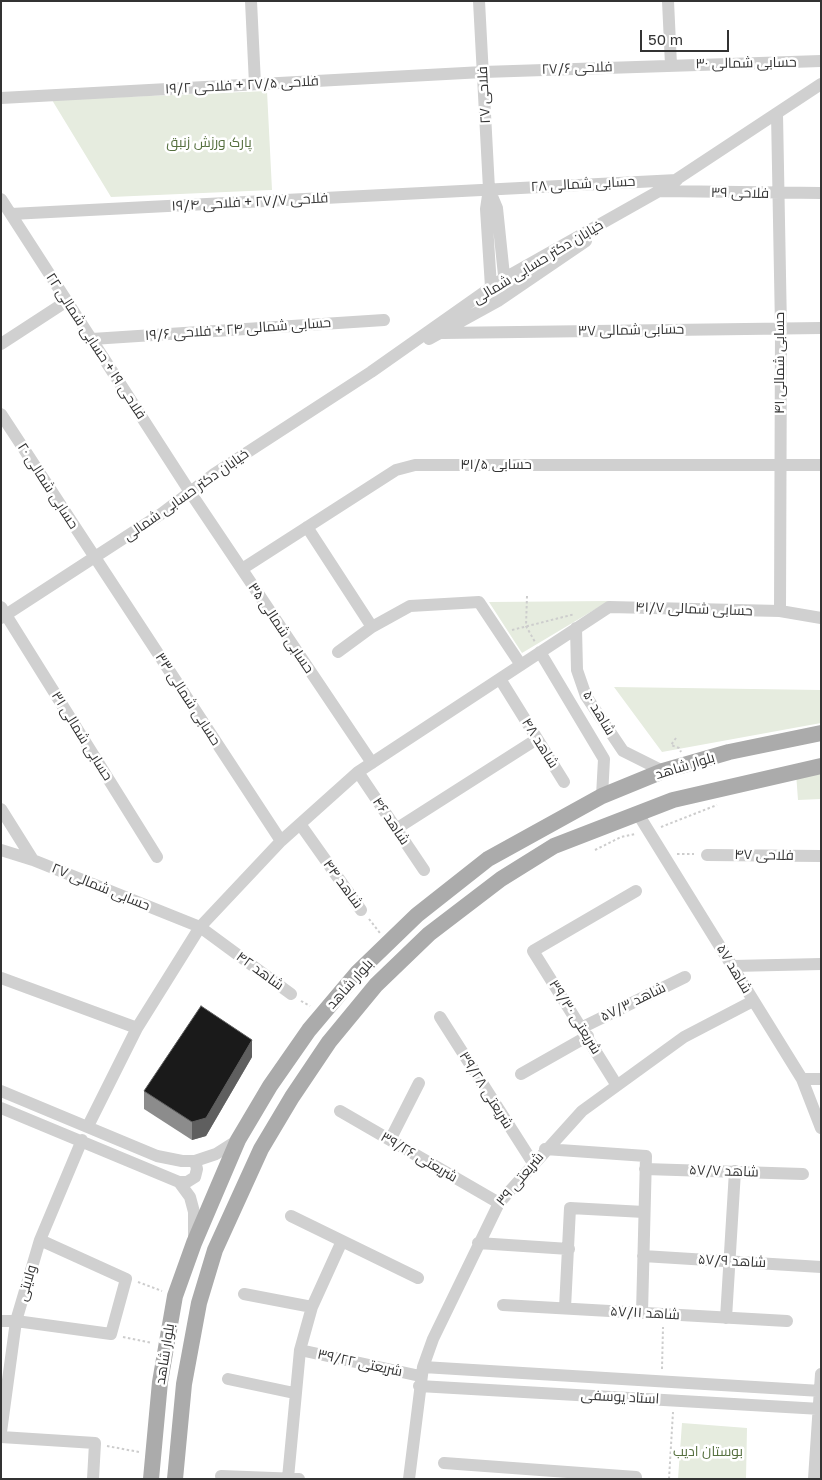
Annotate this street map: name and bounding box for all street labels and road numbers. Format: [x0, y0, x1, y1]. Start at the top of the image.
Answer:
street label: حسابی شمالی ۳۰ [695, 54, 797, 72]
street label: فلاحی ۲۷/۶ [541, 58, 613, 78]
street label: فلاحی ۲۷ [474, 66, 494, 124]
street label: فلاحی ۲۷/۵ + فلاحی ۱۹/۲ [165, 73, 319, 97]
street label: حسابی شمالی ۲۸ [530, 173, 636, 195]
street label: فلاحی ۳۹ [711, 184, 769, 202]
street label: فلاحی ۲۷/۷ + فلاحی ۱۹/۴ [171, 190, 329, 214]
street label: خیابان دکتر حسابی شمالی [470, 216, 606, 308]
street label: فلاحی ۱۹ + حسابی شمالی ۲۲ [42, 270, 150, 422]
street label: حسابی شمالی ۴۱ [772, 312, 788, 414]
street label: حسابی شمالی ۲۴ + فلاحی ۱۹/۶ [144, 314, 332, 344]
street label: حسابی شمالی ۳۷ [578, 321, 684, 339]
street label: حسابی شمالی ۲۰ [14, 440, 82, 532]
street label: خیابان دکتر حسابی شمالی [120, 445, 252, 545]
street label: حسابی ۴۱/۵ [460, 457, 532, 473]
street label: حسابی شمالی ۳۵ [245, 580, 317, 676]
street label: حسابی شمالی ۴۱/۷ [635, 599, 753, 619]
street label: حسابی شمالی ۳۳ [152, 649, 224, 749]
street label: حسابی شمالی ۳۱ [48, 688, 116, 784]
street label: شاهد ۵۰ [579, 688, 619, 738]
street label: شاهد ۴۸ [518, 715, 562, 771]
street label: بلوار شاهد [653, 749, 717, 783]
street label: شاهد ۴۶ [369, 794, 413, 848]
street label: فلاحی ۴۷ [734, 846, 794, 864]
street label: شاهد ۴۴ [320, 856, 366, 912]
street label: حسابی شمالی ۲۷ [49, 860, 153, 914]
street label: شاهد ۵۷ [713, 941, 755, 997]
street label: شاهد ۴۲ [233, 948, 287, 994]
street label: بلوار شاهد [323, 956, 377, 1012]
street label: شریعتی ۳۹/۳۰ [545, 977, 605, 1057]
street label: شاهد ۵۷/۳ [598, 979, 668, 1025]
street label: شریعتی ۳۹/۲۸ [456, 1048, 516, 1132]
street label: شریعتی ۳۹/۲۶ [378, 1128, 460, 1186]
street label: شریعتی ۳۹ [493, 1149, 547, 1209]
street label: شاهد ۵۷/۷ [689, 1161, 759, 1181]
street label: شاهد ۵۷/۹ [698, 1251, 766, 1271]
street label: ولایتی [14, 1263, 40, 1303]
street label: شاهد ۵۷/۱۱ [610, 1303, 680, 1323]
street label: بلوار شاهد [152, 1322, 178, 1386]
street label: شریعتی ۳۹/۲۲ [316, 1346, 404, 1380]
street label: استاد یوسفی [580, 1387, 660, 1407]

